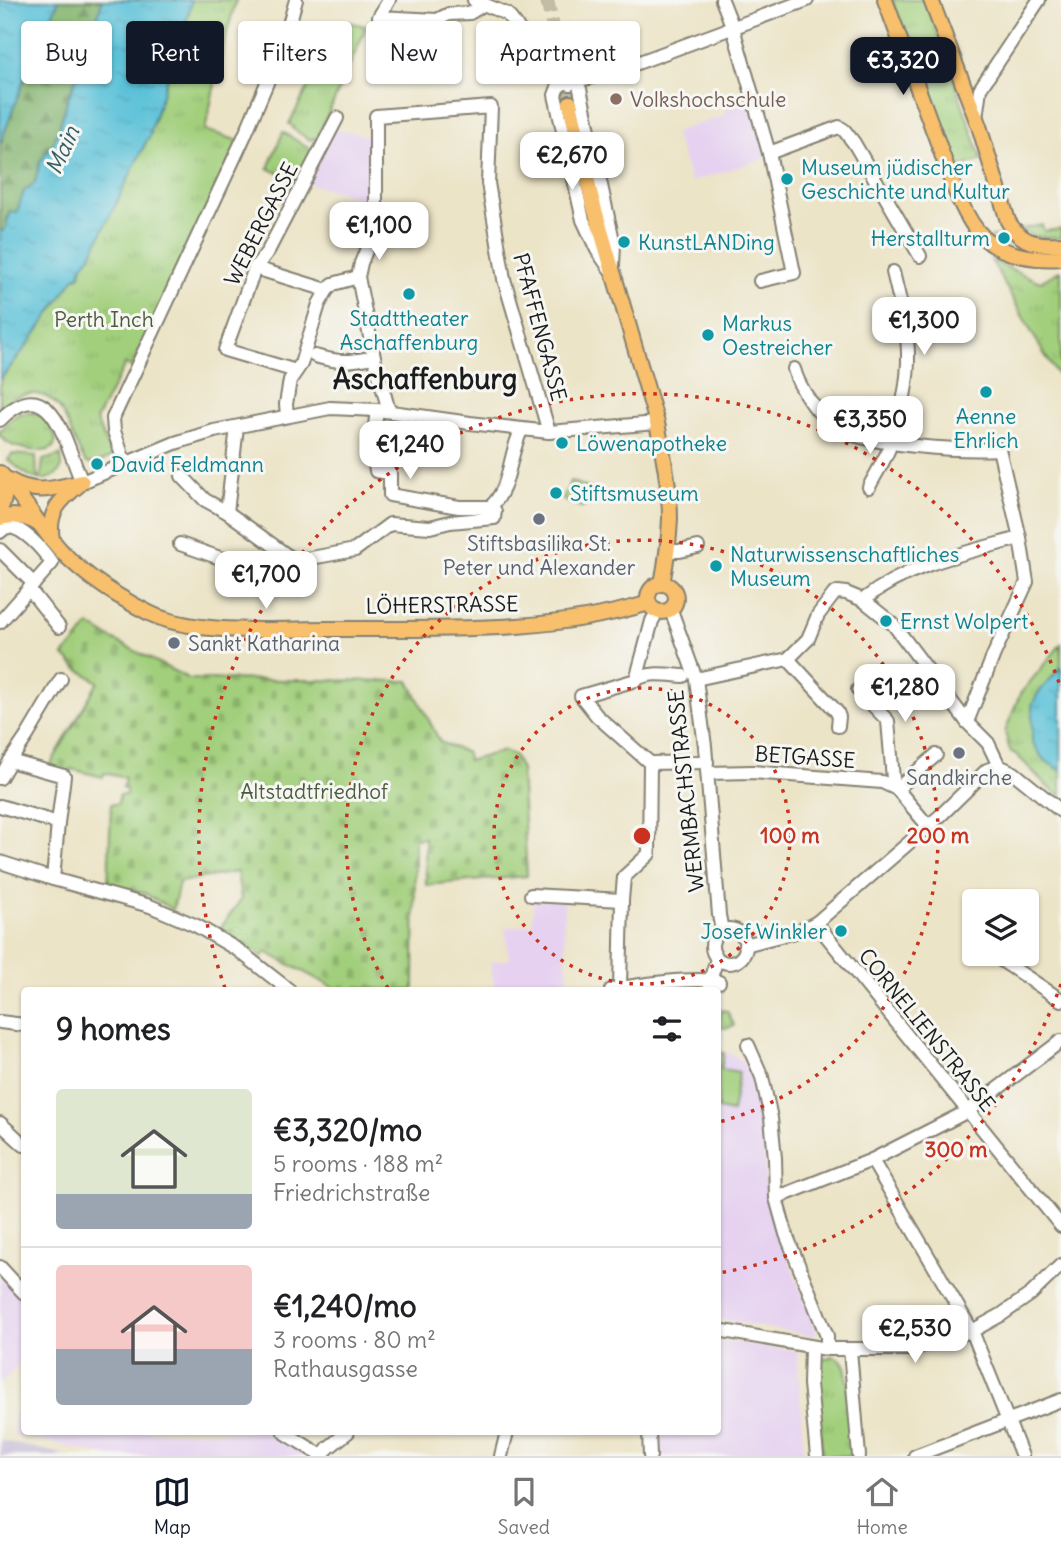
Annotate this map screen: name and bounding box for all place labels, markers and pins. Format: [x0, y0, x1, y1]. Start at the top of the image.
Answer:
pin: €3,320 [846, 38, 960, 97]
place label: Volkshochschule [630, 86, 786, 113]
marker: Volkshochschule [608, 91, 624, 107]
pin: €2,670 [515, 132, 629, 192]
place label: Museum jüdischer Geschichte und Kultur [801, 154, 1010, 205]
marker: Museum jüdischer Geschichte und Kultur [779, 171, 795, 187]
pin: €1,100 [322, 202, 436, 262]
place label: Herstallturm [871, 225, 990, 252]
place label: KunstLANDing [638, 229, 775, 256]
marker: Herstallturm [996, 230, 1012, 246]
marker: KunstLANDing [616, 234, 632, 250]
marker: Stadttheater Aschaffenburg [401, 286, 417, 302]
pin: €1,300 [867, 298, 981, 357]
place label: Stadttheater Aschaffenburg [340, 305, 478, 356]
place label: Markus Oestreicher [722, 310, 833, 361]
marker: Markus Oestreicher [700, 327, 716, 343]
marker: Aenne Ehrlich [978, 384, 994, 400]
pin: €3,350 [813, 396, 927, 456]
place label: Aenne Ehrlich [953, 403, 1019, 454]
pin: €1,240 [353, 421, 467, 481]
place label: Löwenapotheke [576, 430, 727, 457]
marker: Löwenapotheke [554, 435, 570, 451]
place label: David Feldmann [111, 451, 264, 478]
marker: David Feldmann [89, 456, 105, 472]
place label: Stiftsmuseum [570, 480, 699, 507]
marker: Stiftsmuseum [548, 485, 564, 501]
marker: Stiftsbasilika St. Peter und Alexander [531, 511, 547, 527]
place label: Stiftsbasilika St. Peter und Alexander [443, 530, 636, 581]
place label: Naturwissenschaftliches Museum [730, 541, 959, 592]
pin: €1,700 [209, 552, 323, 611]
marker: Naturwissenschaftliches Museum [708, 558, 724, 574]
place label: Ernst Wolpert [900, 608, 1028, 635]
marker: Ernst Wolpert [878, 613, 894, 629]
place label: Sankt Katharina [188, 630, 340, 657]
marker: Sankt Katharina [166, 635, 182, 651]
pin: €1,280 [848, 664, 962, 724]
marker: Sandkirche [951, 745, 967, 761]
place label: Sandkirche [906, 764, 1012, 791]
centre of rings [630, 824, 654, 848]
place label: Josef Winkler [701, 918, 827, 945]
marker: Josef Winkler [833, 923, 849, 939]
pin: €2,530 [858, 1306, 972, 1365]

